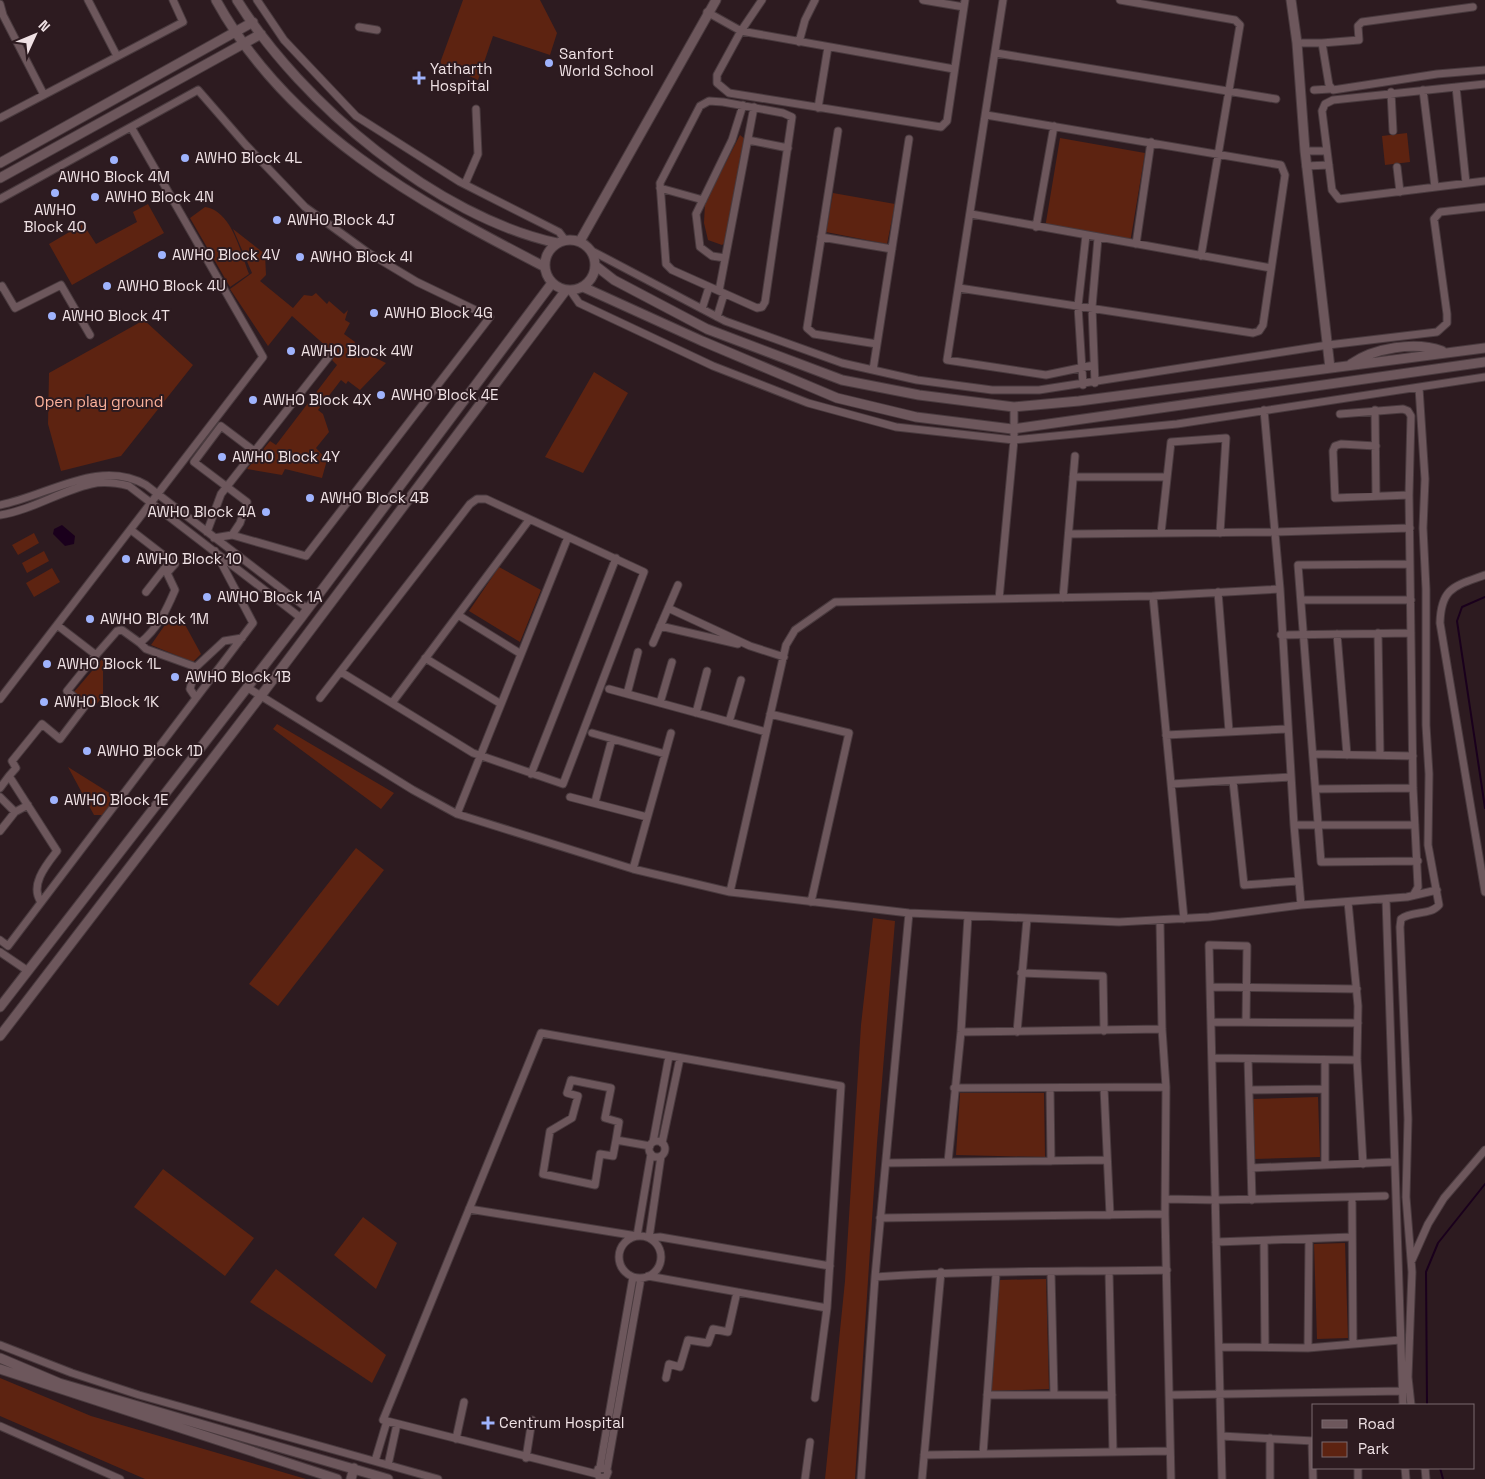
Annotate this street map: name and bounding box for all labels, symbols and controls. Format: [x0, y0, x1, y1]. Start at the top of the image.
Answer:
north arrow [10, 10, 60, 60]
text: N [35, 16, 54, 36]
place label: Sanfort World School [559, 44, 654, 80]
marker: Sanfort World School [543, 57, 555, 69]
place label: Yatharth Hospital [430, 59, 493, 95]
marker: Yatharth Hospital [412, 71, 426, 85]
place label: AWHO Block 4L [195, 148, 302, 167]
marker: AWHO Block 4L [179, 152, 191, 164]
marker: AWHO Block 4M [108, 154, 120, 166]
place label: AWHO Block 4M [58, 167, 170, 186]
marker: AWHO Block 4O [49, 187, 61, 199]
place label: AWHO Block 4N [105, 187, 214, 206]
marker: AWHO Block 4N [89, 191, 101, 203]
place label: AWHO Block 4O [23, 200, 87, 236]
place label: AWHO Block 4J [287, 210, 395, 229]
marker: AWHO Block 4J [271, 214, 283, 226]
place label: AWHO Block 4V [172, 245, 280, 264]
place label: AWHO Block 4I [310, 247, 413, 266]
marker: AWHO Block 4V [156, 249, 168, 261]
marker: AWHO Block 4I [294, 251, 306, 263]
place label: AWHO Block 4U [117, 276, 226, 295]
marker: AWHO Block 4U [101, 280, 113, 292]
place label: AWHO Block 4G [384, 303, 493, 322]
place label: AWHO Block 4T [62, 306, 170, 325]
marker: AWHO Block 4G [368, 307, 380, 319]
marker: AWHO Block 4T [46, 310, 58, 322]
place label: AWHO Block 4W [301, 341, 413, 360]
marker: AWHO Block 4W [285, 345, 297, 357]
place label: AWHO Block 4E [391, 385, 499, 404]
marker: AWHO Block 4E [375, 389, 387, 401]
place label: AWHO Block 4X [263, 390, 372, 409]
park label: Open play ground [35, 392, 163, 411]
marker: AWHO Block 4X [247, 394, 259, 406]
place label: AWHO Block 4Y [232, 447, 340, 466]
marker: AWHO Block 4Y [216, 451, 228, 463]
place label: AWHO Block 4B [320, 488, 429, 507]
marker: AWHO Block 4B [304, 492, 316, 504]
place label: AWHO Block 4A [148, 502, 257, 521]
marker: AWHO Block 4A [260, 506, 272, 518]
place label: AWHO Block 1O [136, 549, 242, 568]
marker: AWHO Block 1O [120, 553, 132, 565]
place label: AWHO Block 1A [217, 587, 323, 606]
marker: AWHO Block 1A [201, 591, 213, 603]
place label: AWHO Block 1M [100, 609, 209, 628]
marker: AWHO Block 1M [84, 613, 96, 625]
place label: AWHO Block 1L [57, 654, 161, 673]
marker: AWHO Block 1L [41, 658, 53, 670]
place label: AWHO Block 1B [185, 667, 291, 686]
marker: AWHO Block 1B [169, 671, 181, 683]
place label: AWHO Block 1K [54, 692, 159, 711]
marker: AWHO Block 1K [38, 696, 50, 708]
place label: AWHO Block 1D [97, 741, 203, 760]
marker: AWHO Block 1D [81, 745, 93, 757]
place label: AWHO Block 1E [64, 790, 168, 809]
marker: AWHO Block 1E [48, 794, 60, 806]
legend [1312, 1404, 1475, 1469]
place label: Centrum Hospital [499, 1413, 625, 1432]
text: Road [1358, 1414, 1395, 1433]
marker: Centrum Hospital [481, 1416, 495, 1430]
text: Park [1358, 1439, 1389, 1458]

